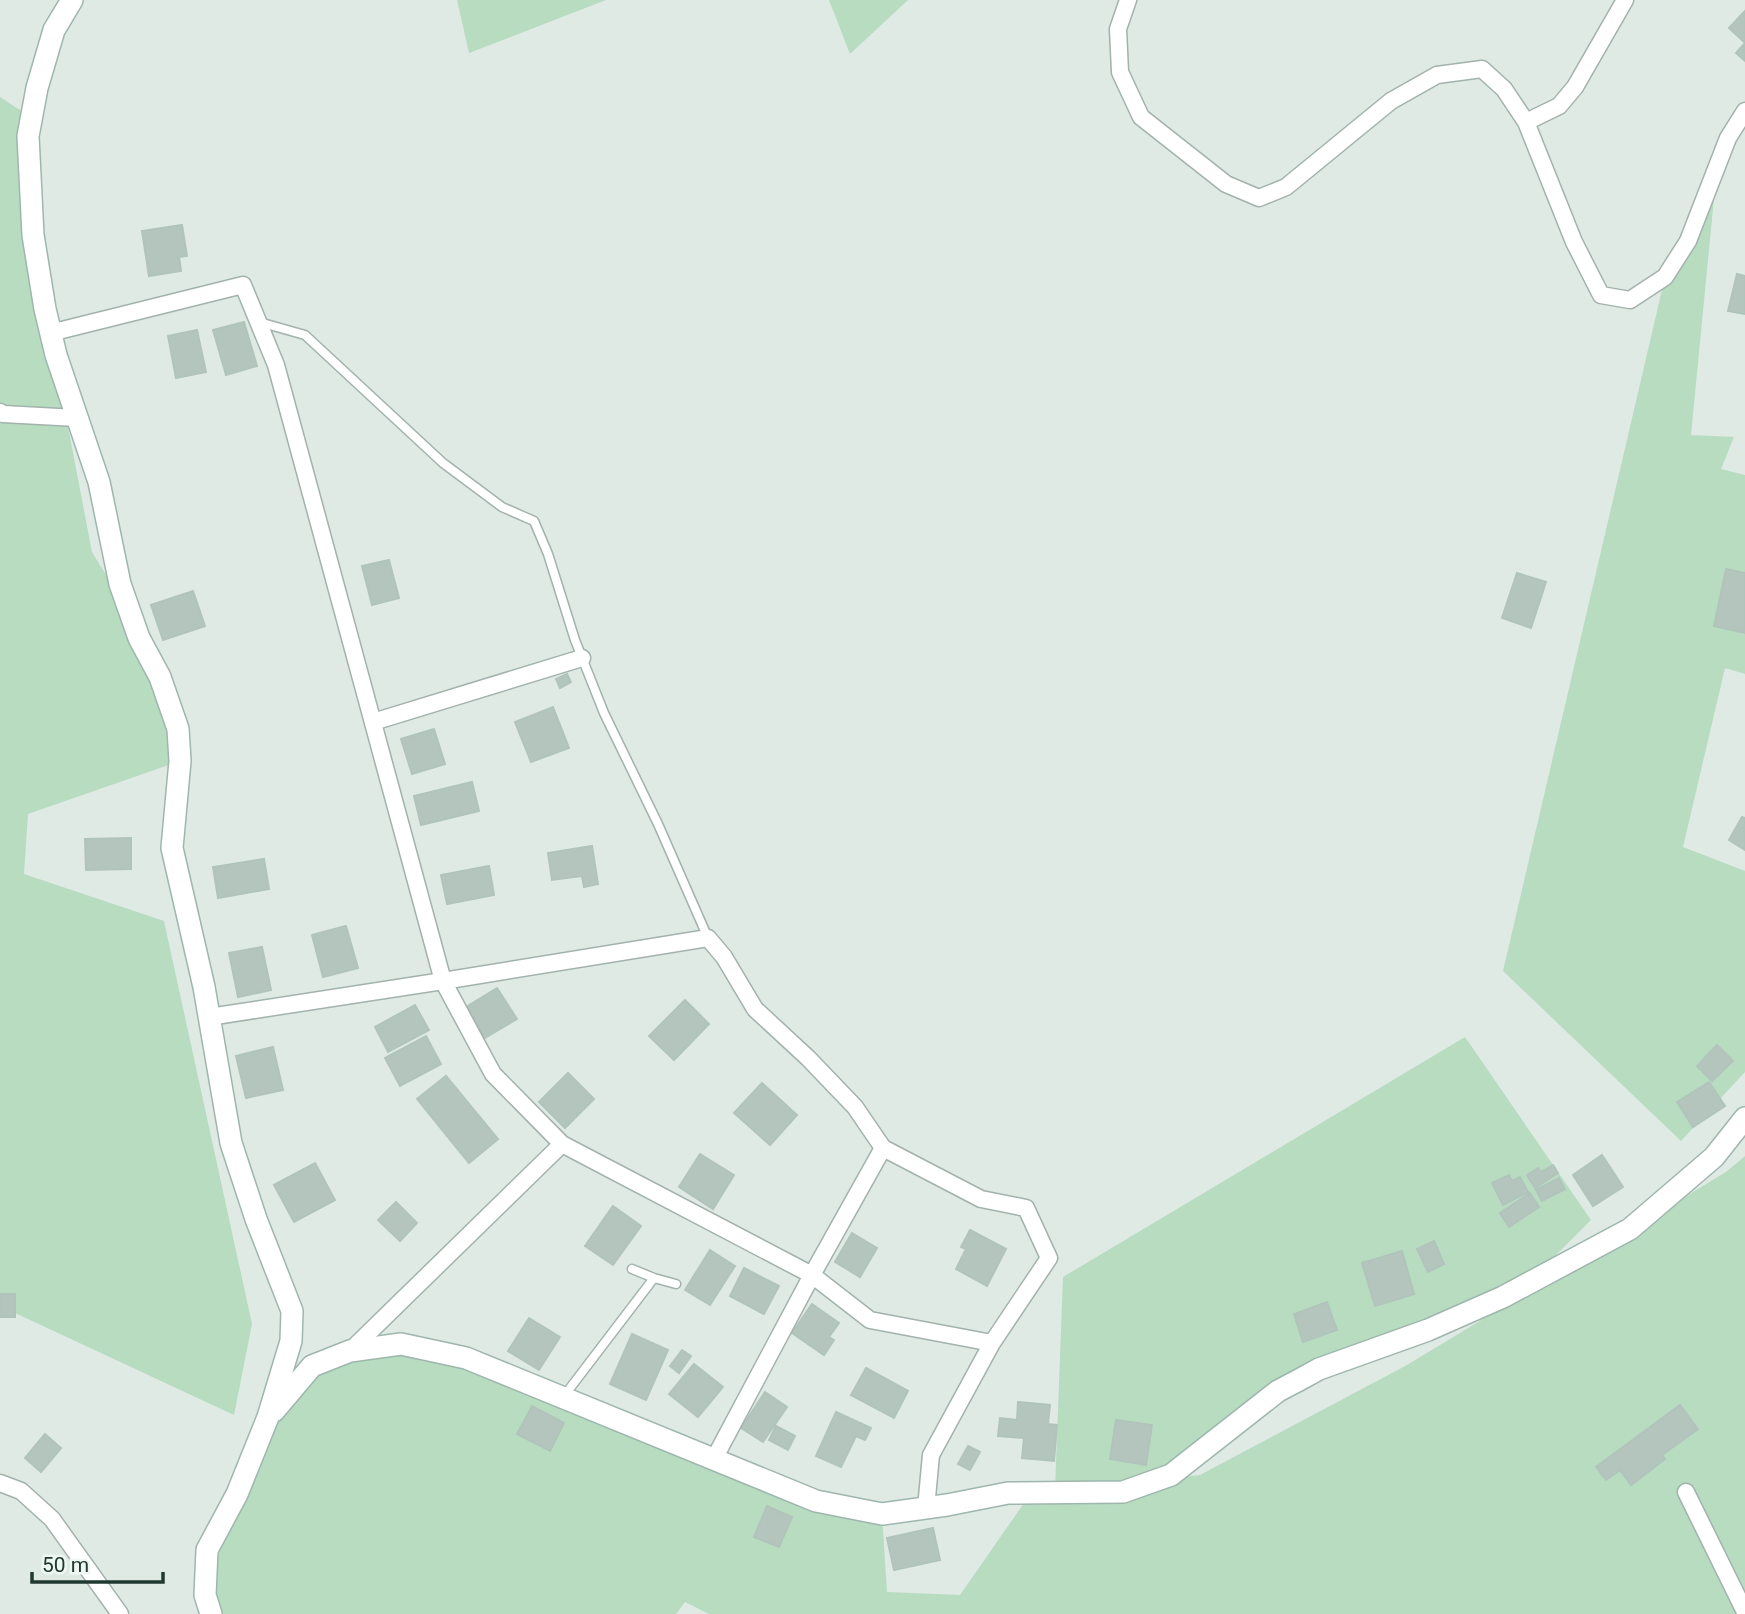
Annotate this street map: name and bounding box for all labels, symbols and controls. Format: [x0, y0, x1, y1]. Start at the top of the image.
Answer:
scale bar [32, 1540, 163, 1584]
text: 50 m [42, 1553, 89, 1577]

